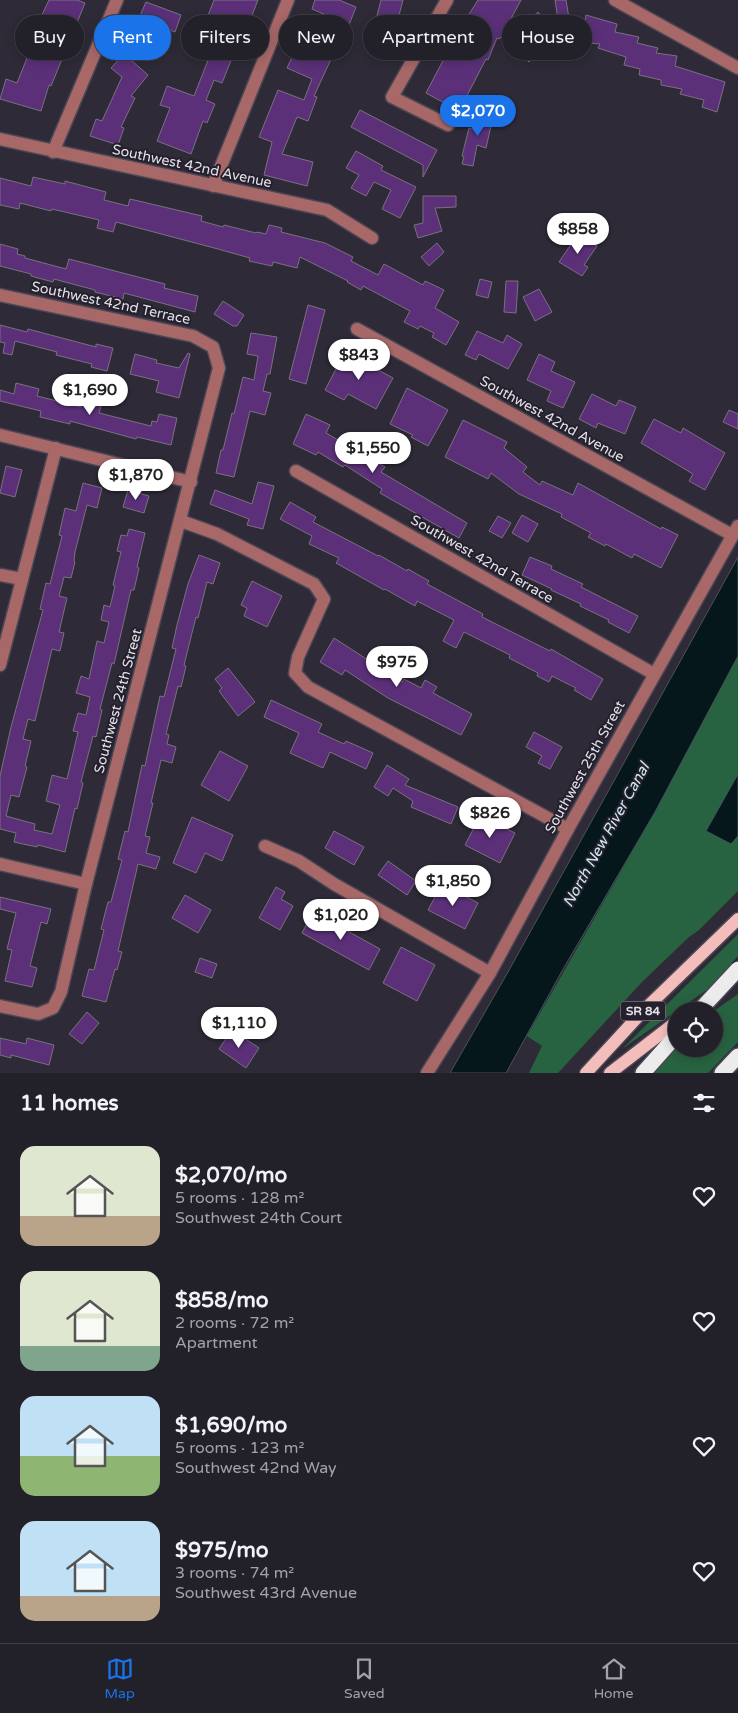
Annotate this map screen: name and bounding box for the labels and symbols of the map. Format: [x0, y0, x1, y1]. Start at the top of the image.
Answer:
pin: $2,070 [437, 94, 519, 137]
street label: Southwest 42nd Avenue [111, 141, 273, 191]
pin: $858 [548, 212, 608, 255]
street label: Southwest 42nd Terrace [30, 278, 192, 328]
pin: $843 [329, 338, 389, 381]
street label: Southwest 42nd Avenue [477, 372, 627, 466]
pin: $1,690 [49, 374, 131, 416]
pin: $1,550 [332, 432, 414, 474]
pin: $1,870 [95, 458, 177, 501]
street label: Southwest 42nd Terrace [408, 511, 556, 607]
street label: Southwest 24th Street [90, 626, 146, 775]
pin: $975 [367, 646, 427, 688]
street label: Southwest 25th Street [541, 697, 629, 836]
water label: North New River Canal [559, 758, 654, 910]
pin: $826 [460, 796, 520, 839]
pin: $1,850 [412, 864, 494, 907]
pin: $1,020 [300, 898, 382, 941]
road number: SR 84 [620, 1001, 666, 1020]
pin: $1,110 [198, 1006, 280, 1049]

